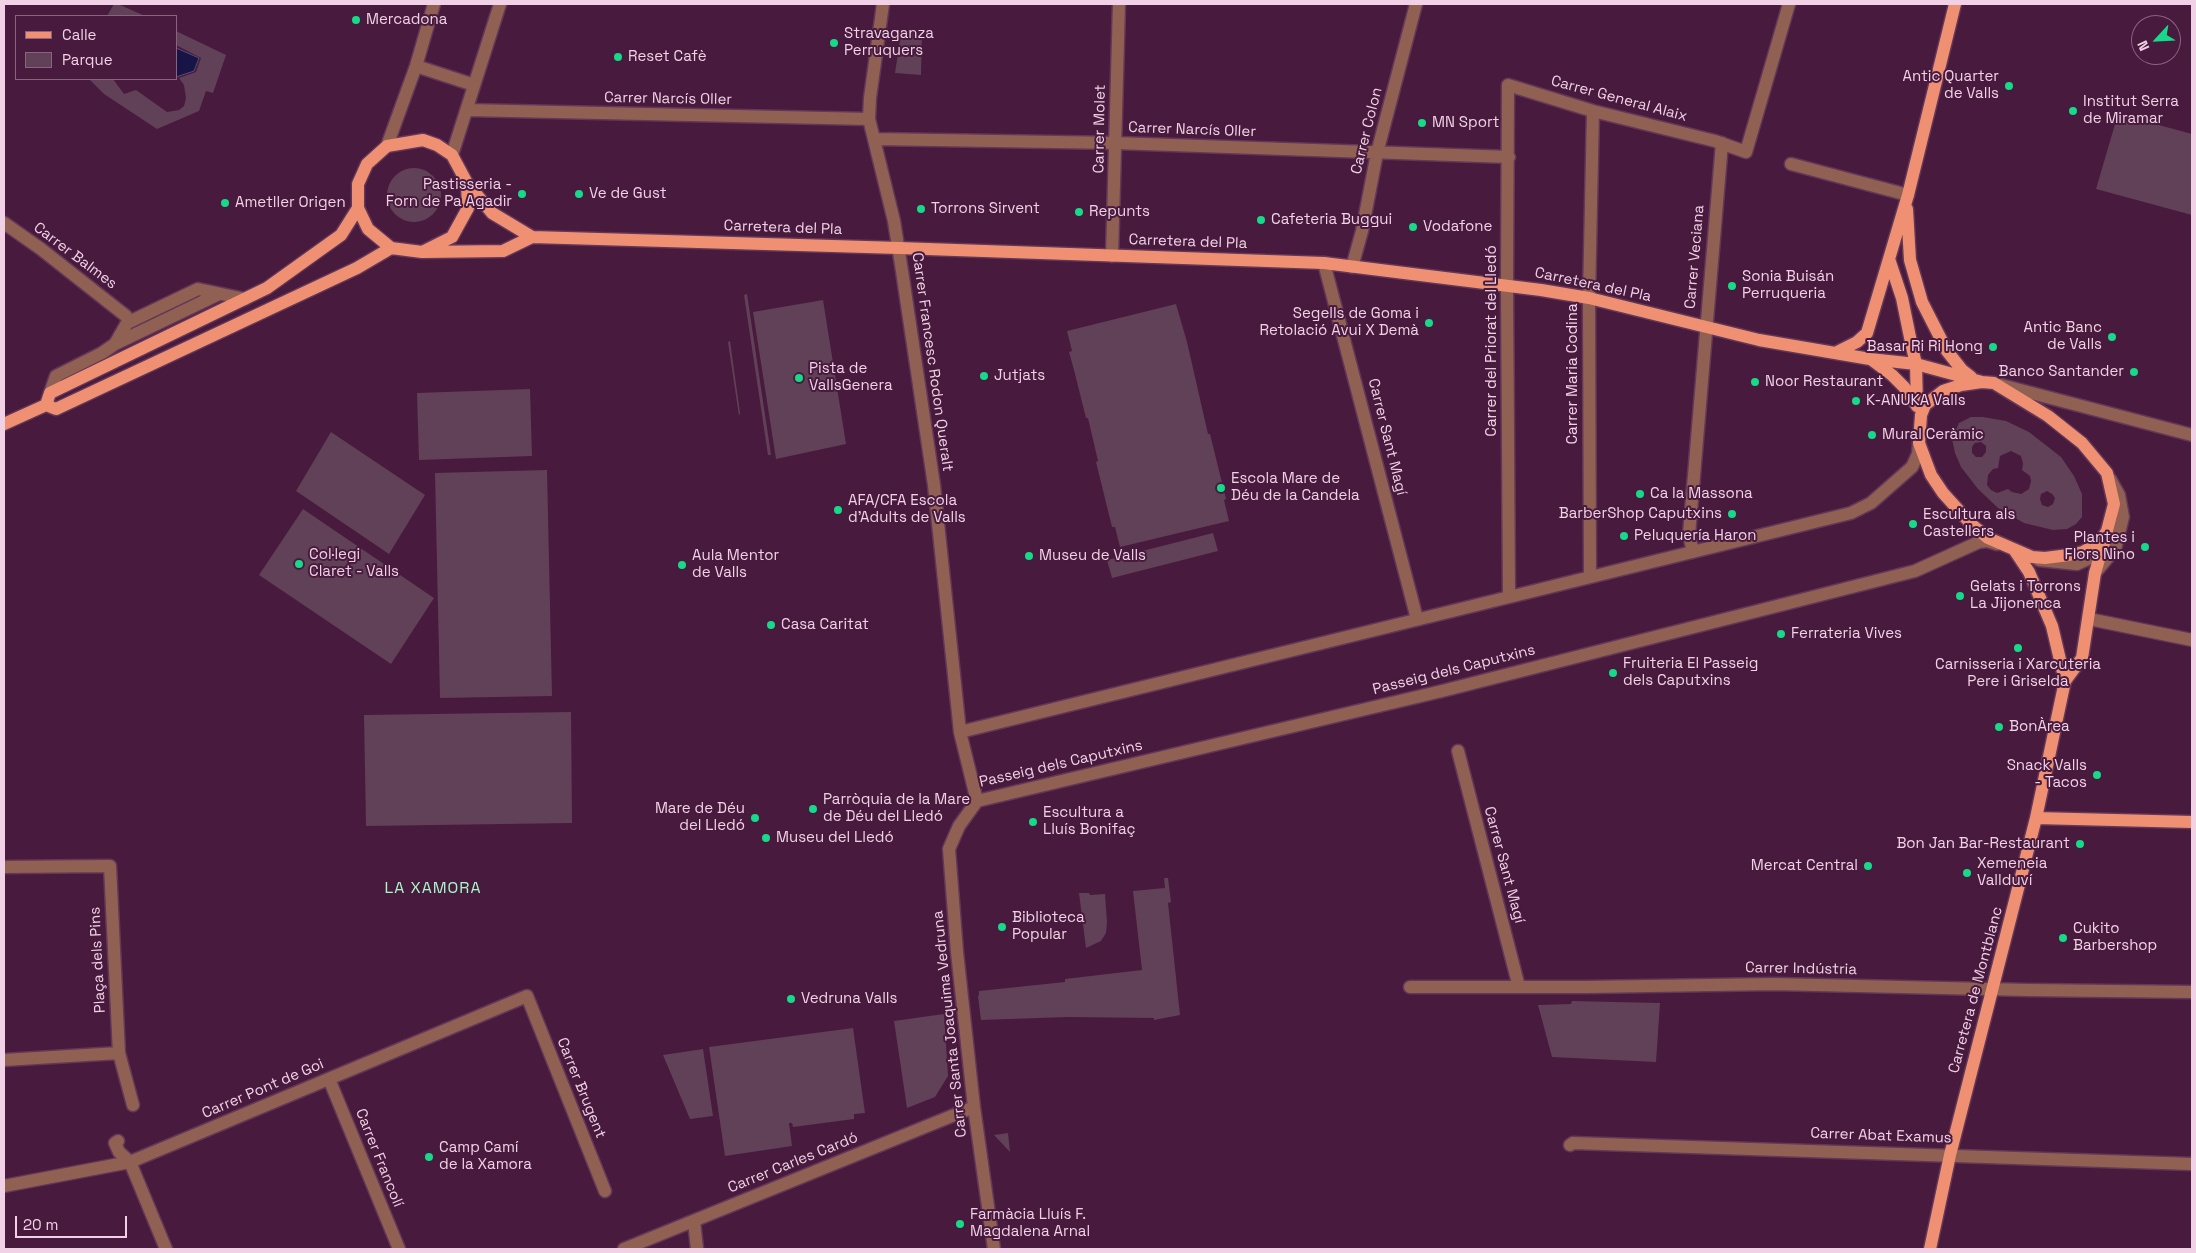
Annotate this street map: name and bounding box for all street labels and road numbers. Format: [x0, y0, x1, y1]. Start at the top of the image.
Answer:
street label: Carrer General Alaix [1549, 72, 1689, 126]
street label: Carrer Molet [1090, 84, 1110, 174]
street label: Carrer Colon [1348, 86, 1386, 176]
street label: Carrer Narcís Oller [604, 89, 732, 109]
street label: Carrer Narcís Oller [1128, 119, 1256, 141]
street label: Carrer Veciana [1681, 204, 1709, 310]
street label: Carretera del Pla [723, 217, 843, 239]
street label: Carrer Balmes [30, 219, 120, 293]
street label: Carretera del Pla [1128, 231, 1248, 253]
street label: Carrer del Priorat del Lledó [1483, 245, 1501, 437]
street label: Carrer Francesc Rodon Queralt [908, 251, 956, 473]
street label: Carretera del Pla [1533, 264, 1653, 306]
street label: Carrer Maria Codina [1564, 303, 1582, 445]
street label: Carrer Sant Magí [1364, 377, 1410, 497]
street label: Passeig dels Caputxins [1371, 641, 1537, 699]
street label: Passeig dels Caputxins [978, 736, 1144, 792]
street label: Carrer Sant Magí [1480, 805, 1528, 925]
street label: Carretera de Montblanc [1945, 905, 2007, 1075]
street label: Plaça dels Pins [86, 906, 110, 1014]
street label: Carrer Santa Joaquima Vedruna [929, 910, 971, 1138]
street label: Carrer Indústria [1745, 959, 1857, 979]
street label: Carrer Brugent [553, 1035, 609, 1141]
street label: Carrer Pont de Goi [199, 1055, 327, 1123]
street label: Carrer Francolí [351, 1106, 407, 1210]
street label: Carrer Abat Examus [1810, 1125, 1952, 1147]
street label: Carrer Carles Cardó [725, 1129, 861, 1197]

